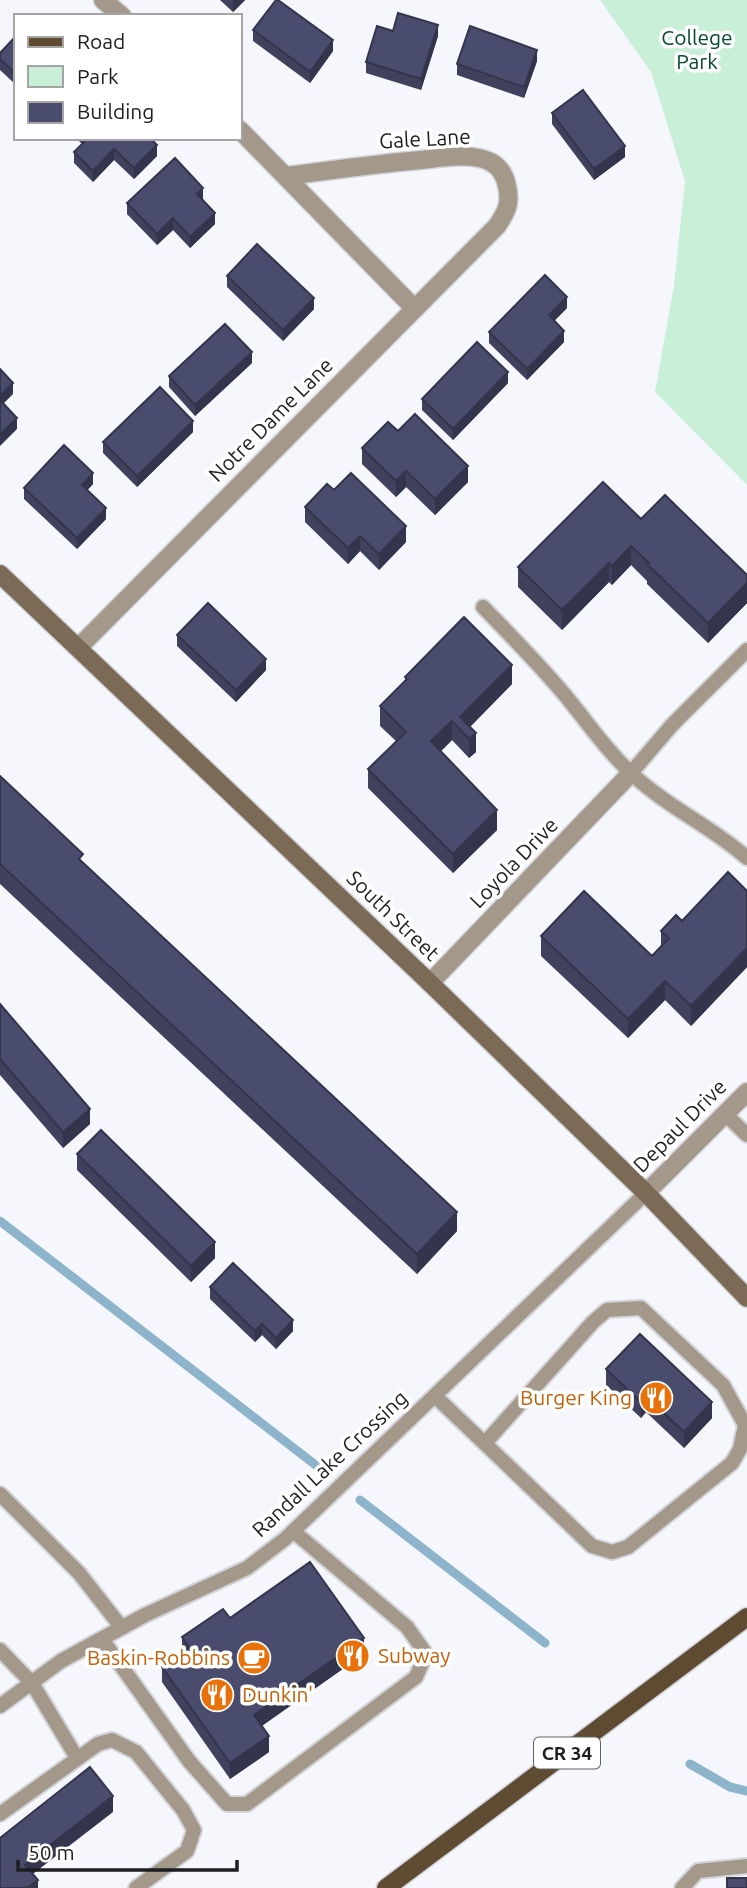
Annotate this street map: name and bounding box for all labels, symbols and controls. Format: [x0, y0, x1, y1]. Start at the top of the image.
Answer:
legend [14, 14, 242, 140]
park label: College Park [661, 25, 733, 73]
text: Road [77, 29, 125, 53]
text: Park [77, 64, 119, 88]
text: Building [77, 99, 154, 123]
street label: Gale Lane [379, 124, 471, 152]
street label: Notre Dame Lane [203, 352, 337, 486]
street label: Loyola Drive [464, 812, 562, 912]
street label: South Street [343, 865, 445, 965]
street label: Depaul Drive [628, 1074, 731, 1177]
restaurant icon: Burger King [637, 1379, 675, 1417]
street label: Randall Lake Crossing [247, 1385, 412, 1541]
place label: Burger King [520, 1385, 632, 1409]
restaurant icon: Subway [334, 1637, 372, 1675]
cafe icon: Baskin-Robbins [235, 1639, 273, 1677]
place label: Subway [378, 1643, 450, 1667]
place label: Baskin-Robbins [87, 1645, 230, 1669]
restaurant icon: Dunkin' [198, 1676, 236, 1714]
place label: Dunkin' [242, 1682, 313, 1706]
road number: CR 34 [534, 1737, 600, 1768]
scale bar [18, 1828, 236, 1872]
text: 50 m [28, 1840, 75, 1864]

